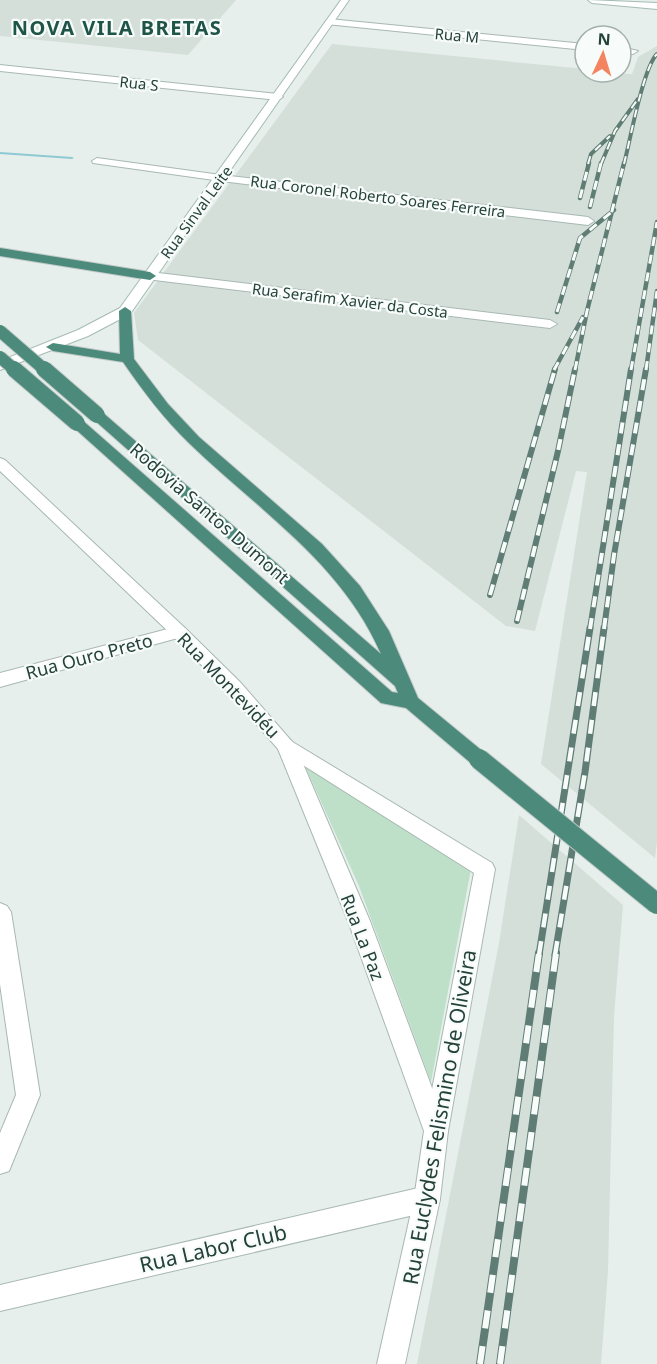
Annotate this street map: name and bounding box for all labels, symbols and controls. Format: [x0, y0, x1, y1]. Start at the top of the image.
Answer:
district label: NOVA VILA BRETAS [12, 14, 222, 41]
street label: Rua M [434, 23, 480, 47]
north arrow [573, 24, 633, 84]
text: N [597, 28, 611, 50]
street label: Rua S [118, 71, 160, 95]
street label: Rua Sinval Leite [156, 162, 236, 262]
street label: Rua Coronel Roberto Soares Ferreira [249, 170, 507, 222]
street label: Rua Serafim Xavier da Costa [251, 278, 449, 322]
street label: Rodovia Santos Dumont [125, 437, 295, 589]
street label: Rua Montevidéu [172, 627, 286, 743]
street label: Rua Ouro Preto [23, 628, 155, 684]
street label: Rua La Paz [336, 890, 390, 984]
street label: Rua Euclydes Felismino de Oliveira [396, 947, 482, 1287]
street label: Rua Labor Club [137, 1217, 289, 1279]

